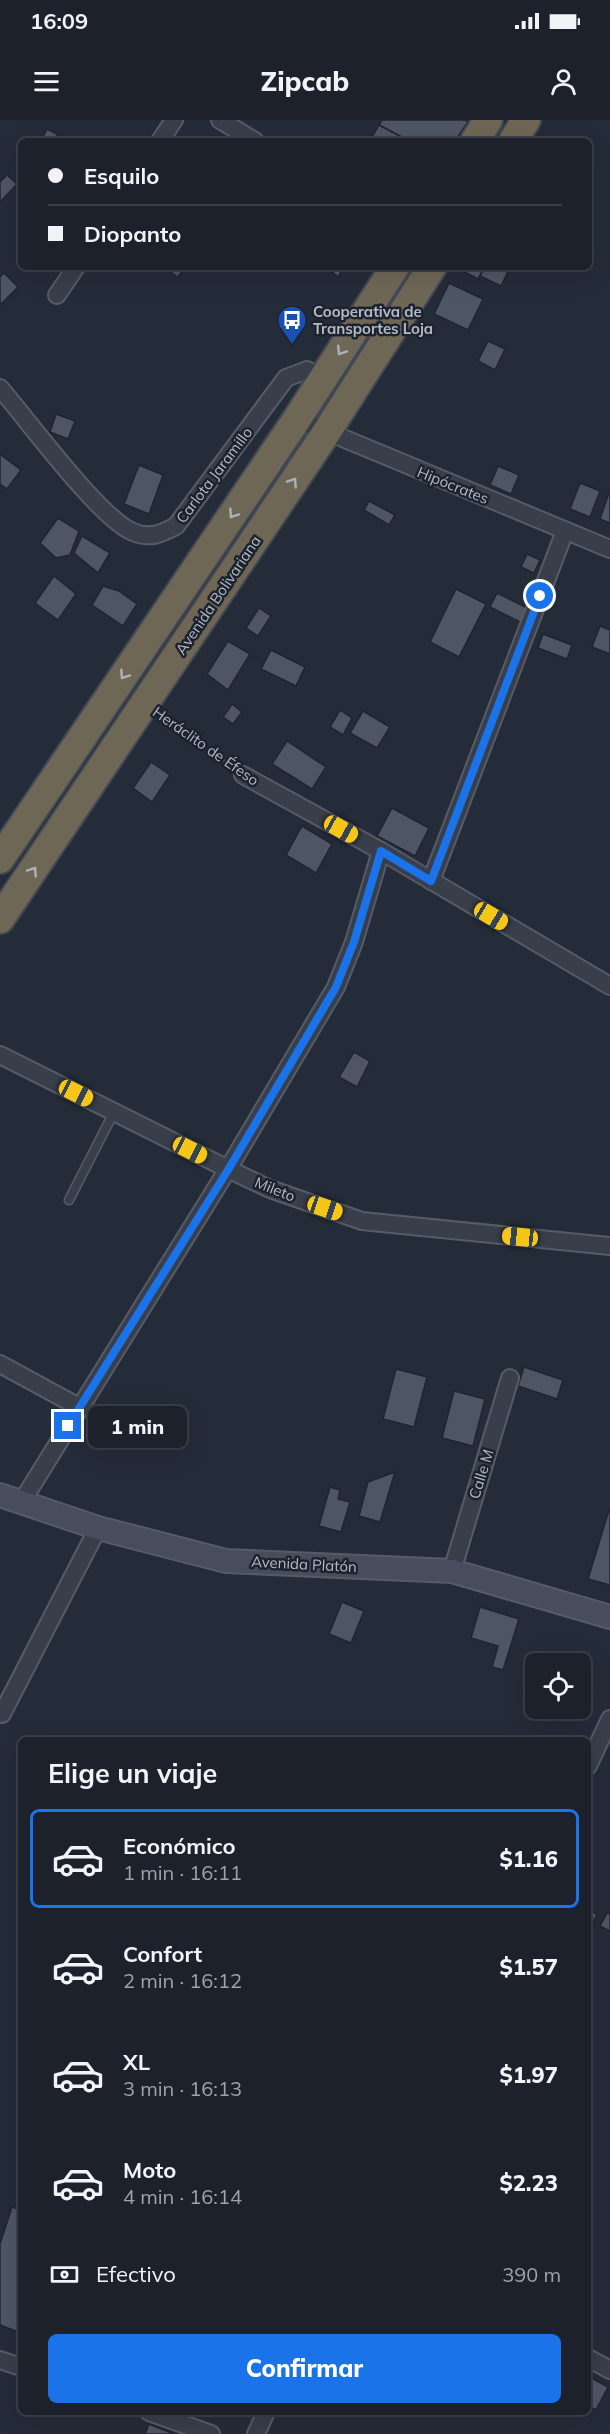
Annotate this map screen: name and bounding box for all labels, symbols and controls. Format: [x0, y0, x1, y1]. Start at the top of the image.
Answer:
text: 16:09 [30, 7, 88, 35]
text: Zipcab [261, 64, 349, 98]
icon: menu [30, 65, 63, 98]
icon: person [547, 65, 580, 98]
text: Esquilo [84, 162, 159, 190]
text: Diopanto [84, 220, 181, 248]
place label: Cooperativa de Transportes Loja [313, 302, 433, 338]
bus stop icon: Cooperativa de Transportes Loja [276, 304, 308, 346]
one-way arrow [337, 345, 348, 356]
street label: Carlota Jaramillo [172, 423, 256, 527]
street label: Hipócrates [415, 462, 491, 508]
one-way arrow [286, 478, 297, 489]
one-way arrow [229, 507, 240, 518]
street label: Avenida Bolivariana [171, 532, 265, 658]
route start [526, 582, 553, 609]
one-way arrow [120, 669, 131, 680]
street label: Heráclito de Éfeso [149, 702, 263, 790]
car [321, 812, 361, 846]
one-way arrow [26, 866, 37, 877]
car [471, 899, 511, 933]
car [56, 1077, 96, 1109]
car [170, 1134, 210, 1166]
street label: Mileto [252, 1172, 298, 1206]
car [305, 1194, 345, 1222]
car [501, 1226, 539, 1248]
callout: 1 min [89, 1405, 188, 1447]
route end [54, 1412, 81, 1439]
text: 1 min [111, 1414, 164, 1439]
street label: Calle M [464, 1447, 498, 1501]
street label: Avenida Platón [251, 1552, 357, 1576]
map controls [525, 1653, 591, 1719]
button: locate [525, 1653, 591, 1719]
text: Elige un viaje [48, 1756, 217, 1790]
icon: car [51, 1832, 105, 1886]
text: Económico [123, 1832, 236, 1860]
text: $1.16 [499, 1845, 558, 1873]
text: 1 min · 16:11 [123, 1860, 242, 1885]
icon: car [51, 1940, 105, 1994]
text: Confort [123, 1940, 202, 1968]
text: $1.57 [499, 1953, 558, 1981]
text: 2 min · 16:12 [123, 1968, 242, 1993]
icon: car [51, 2048, 105, 2102]
text: XL [123, 2048, 150, 2076]
text: $1.97 [499, 2061, 558, 2089]
text: 3 min · 16:13 [123, 2076, 242, 2101]
icon: car [51, 2156, 105, 2210]
text: Moto [123, 2156, 176, 2184]
text: $2.23 [499, 2169, 558, 2197]
text: 4 min · 16:14 [123, 2184, 242, 2209]
icon: cash [48, 2258, 81, 2291]
text: Efectivo [96, 2260, 176, 2288]
text: 390 m [502, 2262, 561, 2287]
button: Confirmar [48, 2334, 561, 2403]

